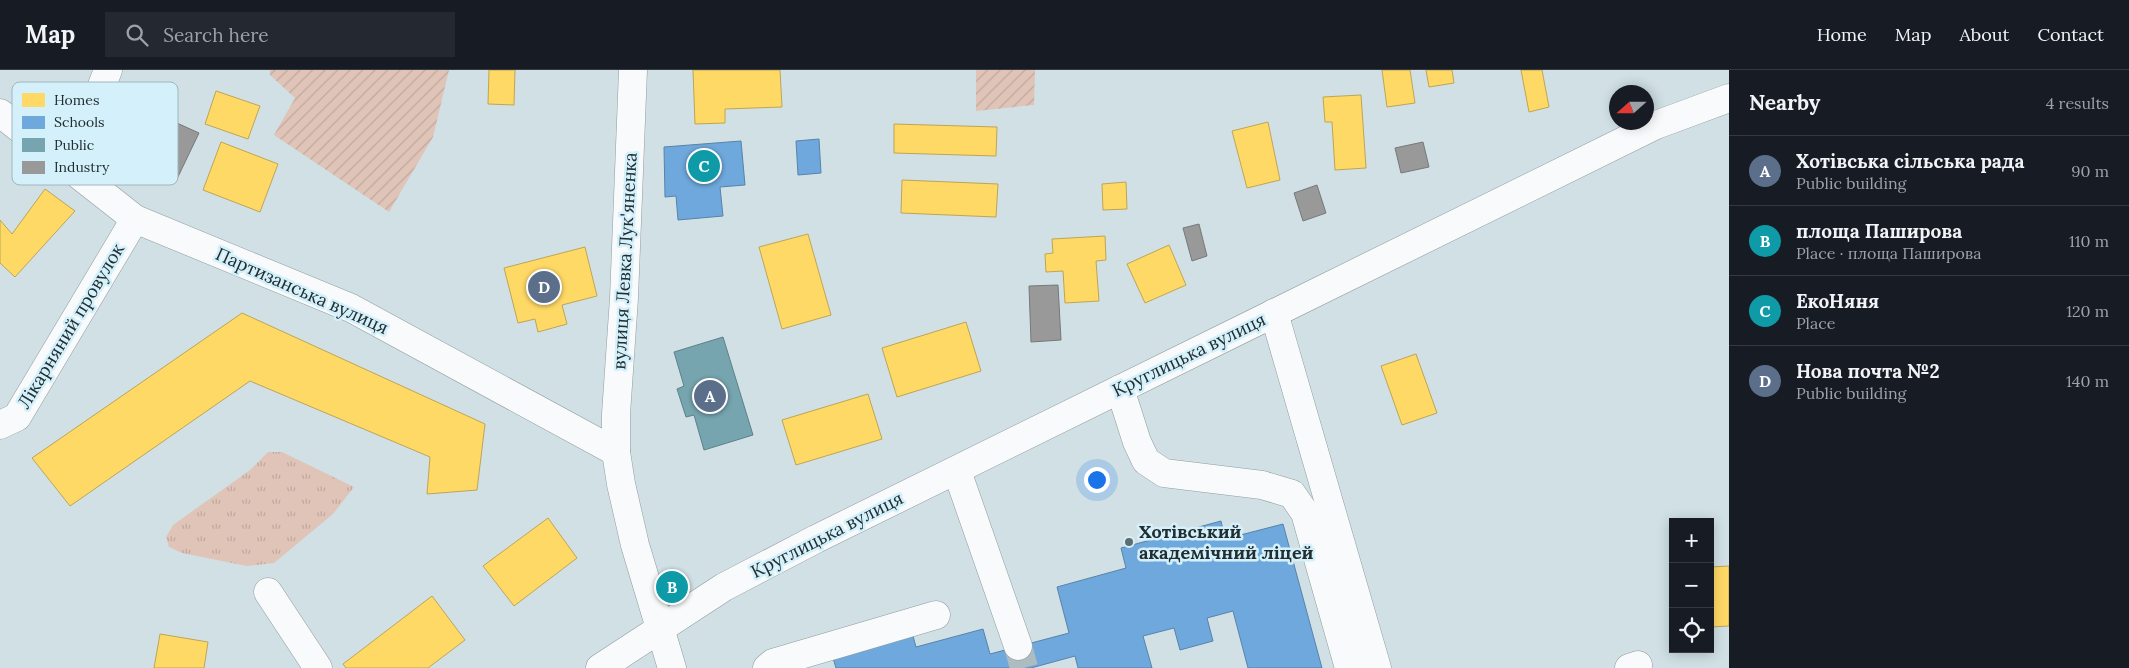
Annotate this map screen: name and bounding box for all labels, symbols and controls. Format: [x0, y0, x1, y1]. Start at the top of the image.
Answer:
search box [105, 12, 455, 57]
text: Map [25, 19, 75, 50]
icon: search [123, 21, 151, 49]
text: Search here [163, 23, 269, 47]
text: Home [1817, 23, 1867, 46]
text: Map [1895, 23, 1931, 46]
text: About [1959, 23, 2009, 46]
text: Contact [2037, 23, 2104, 46]
legend [12, 82, 178, 185]
north arrow [1609, 85, 1654, 130]
text: Nearby [1749, 89, 1820, 116]
text: Homes [54, 91, 99, 109]
text: 4 results [2046, 93, 2109, 113]
text: Schools [54, 113, 104, 131]
text: Public [54, 136, 94, 154]
pin: C [688, 147, 720, 185]
text: Хотівська сільська рада [1796, 149, 2024, 173]
street label: вулиця Левка Лук'яненка [607, 152, 642, 370]
text: Industry [54, 158, 110, 176]
text: A [1760, 161, 1770, 181]
text: 90 m [2071, 161, 2109, 181]
text: Public building [1796, 173, 1906, 193]
text: площа Паширова [1796, 219, 1962, 243]
text: B [1760, 231, 1770, 251]
text: 110 m [2069, 231, 2109, 251]
street label: Лікарняний провулок [12, 239, 129, 413]
street label: Партизанська вулиця [212, 242, 392, 339]
text: Place · площа Паширова [1796, 243, 1981, 263]
pin: D [528, 268, 560, 306]
text: ЕкоНяня [1796, 289, 1879, 313]
text: C [1759, 301, 1771, 321]
text: 120 m [2066, 301, 2109, 321]
street label: Круглицька вулиця [1108, 307, 1269, 402]
text: Place [1796, 313, 1835, 333]
text: Нова почта №2 [1796, 359, 1940, 383]
text: D [1759, 371, 1771, 391]
text: 140 m [2066, 371, 2109, 391]
pin: A [694, 377, 726, 415]
text: Public building [1796, 383, 1906, 403]
your location [1084, 467, 1110, 493]
street label: Круглицька вулиця [747, 486, 907, 583]
map controls [1669, 518, 1714, 653]
button: + [1669, 518, 1714, 563]
place label: Хотівський академічний ліцей [1139, 520, 1314, 564]
marker: Хотівський академічний ліцей [1123, 536, 1135, 548]
button: − [1669, 563, 1714, 608]
pin: B [656, 568, 688, 606]
button: locate [1669, 608, 1714, 653]

